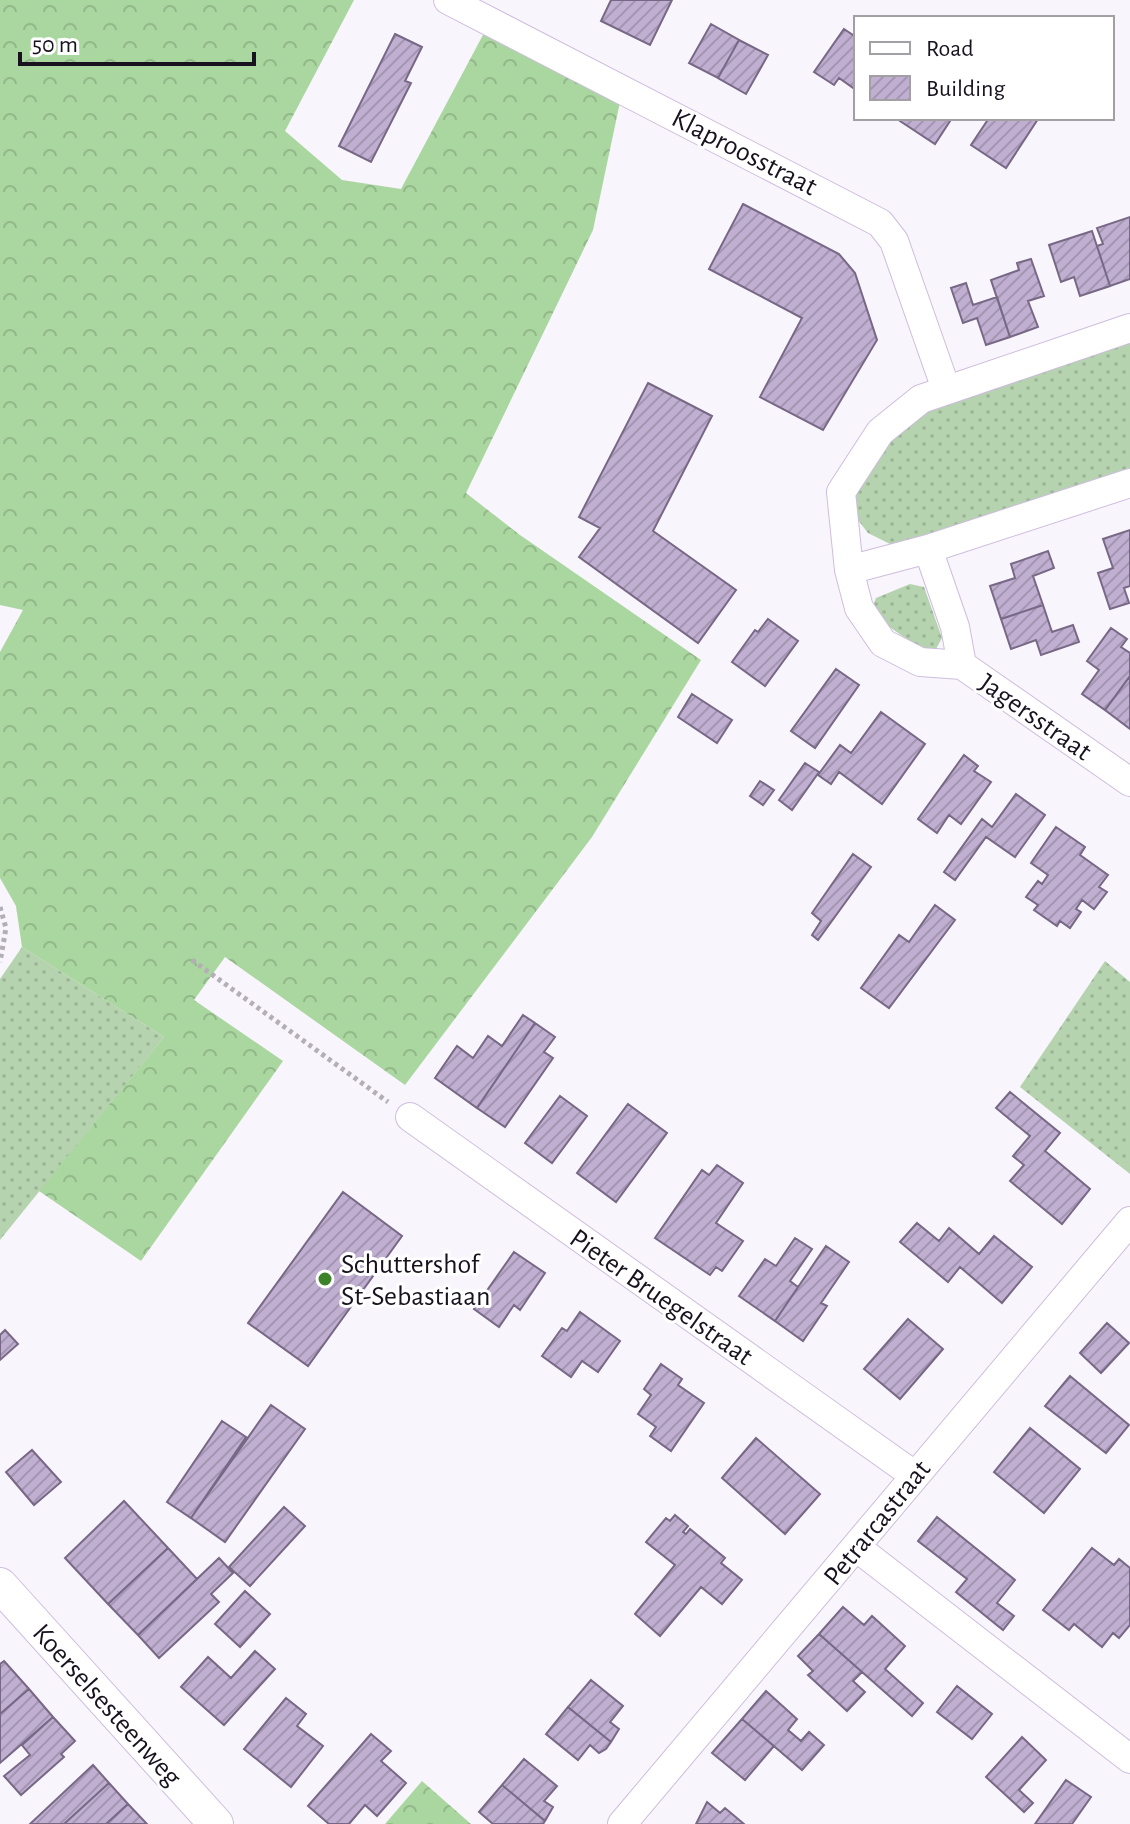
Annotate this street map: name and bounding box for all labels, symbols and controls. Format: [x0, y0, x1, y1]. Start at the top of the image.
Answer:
scale bar [20, 16, 254, 66]
legend [854, 16, 1114, 120]
text: 50 m [32, 33, 78, 57]
text: Road [926, 37, 974, 61]
text: Building [926, 77, 1005, 101]
street label: Klaproosstraat [667, 104, 821, 201]
street label: Jagersstraat [974, 669, 1096, 766]
street label: Pieter Bruegelstraat [564, 1224, 758, 1371]
place label: Schuttershof St-Sebastiaan [341, 1251, 490, 1311]
marker: Schuttershof St-Sebastiaan [316, 1270, 334, 1288]
street label: Petrarcastraat [819, 1455, 936, 1591]
street label: Koerselsesteenweg [27, 1619, 186, 1792]

